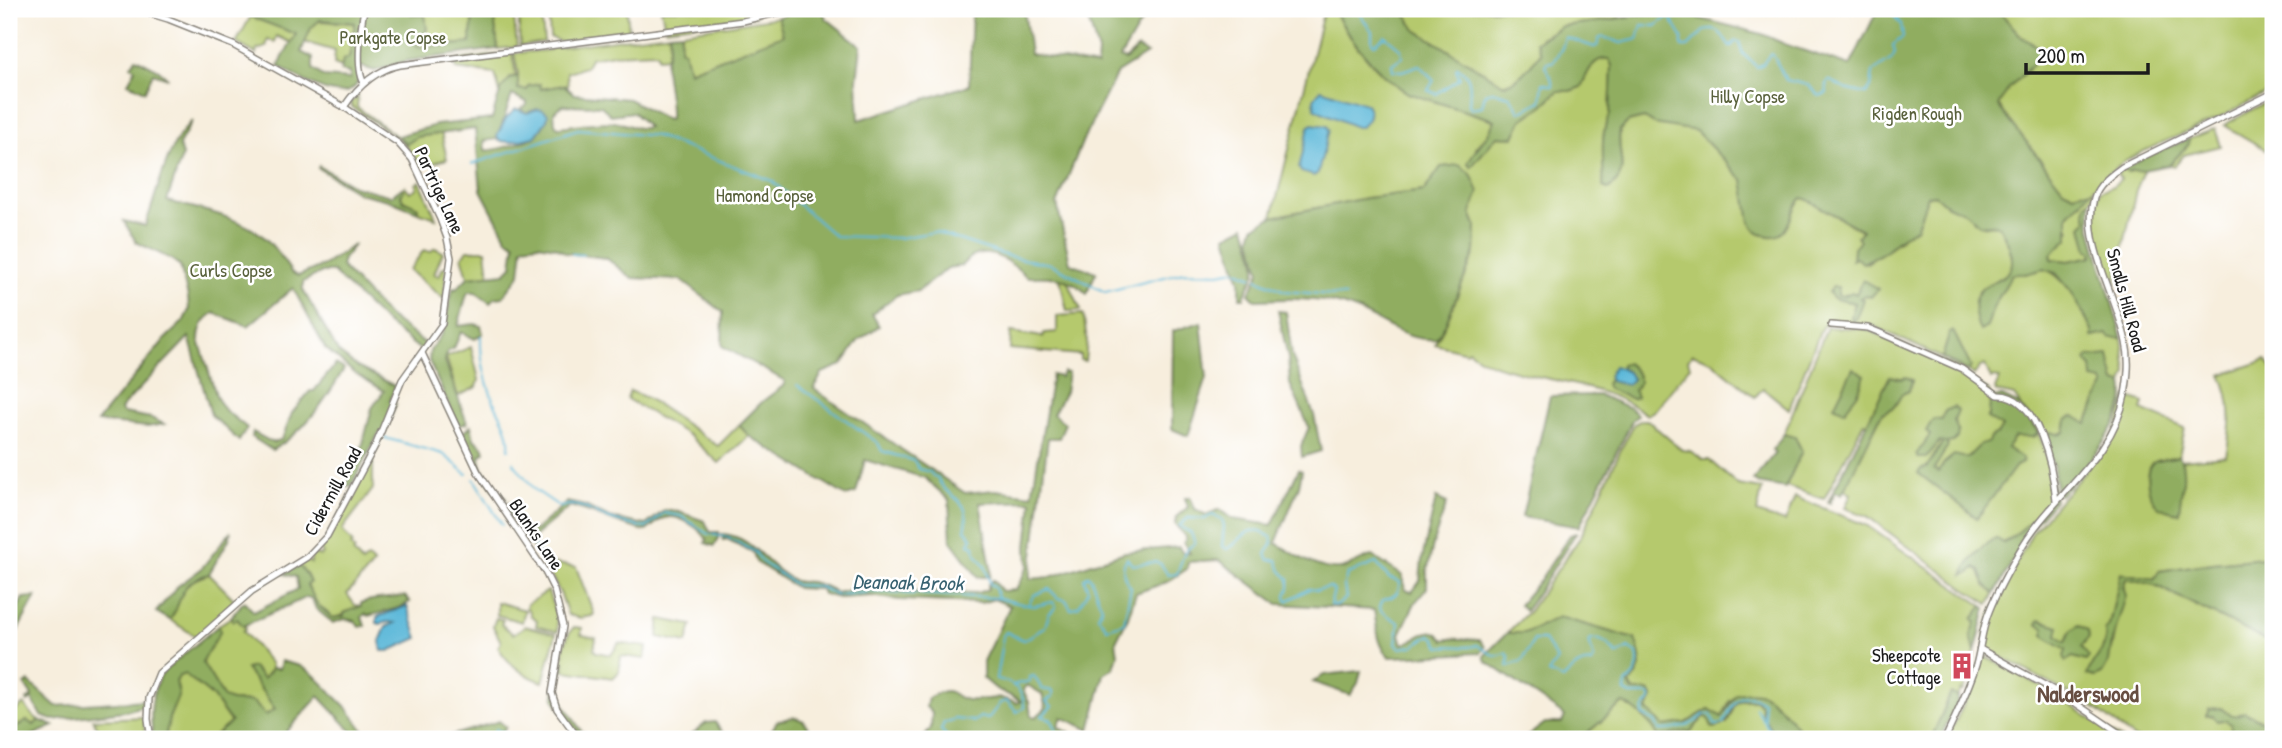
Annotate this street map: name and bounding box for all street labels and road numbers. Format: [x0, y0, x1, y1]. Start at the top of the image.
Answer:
street label: Partrige Lane [409, 142, 472, 238]
street label: Smalls Hill Road [2101, 246, 2153, 355]
street label: Cidermill Road [297, 441, 367, 540]
street label: Blanks Lane [504, 493, 571, 575]

